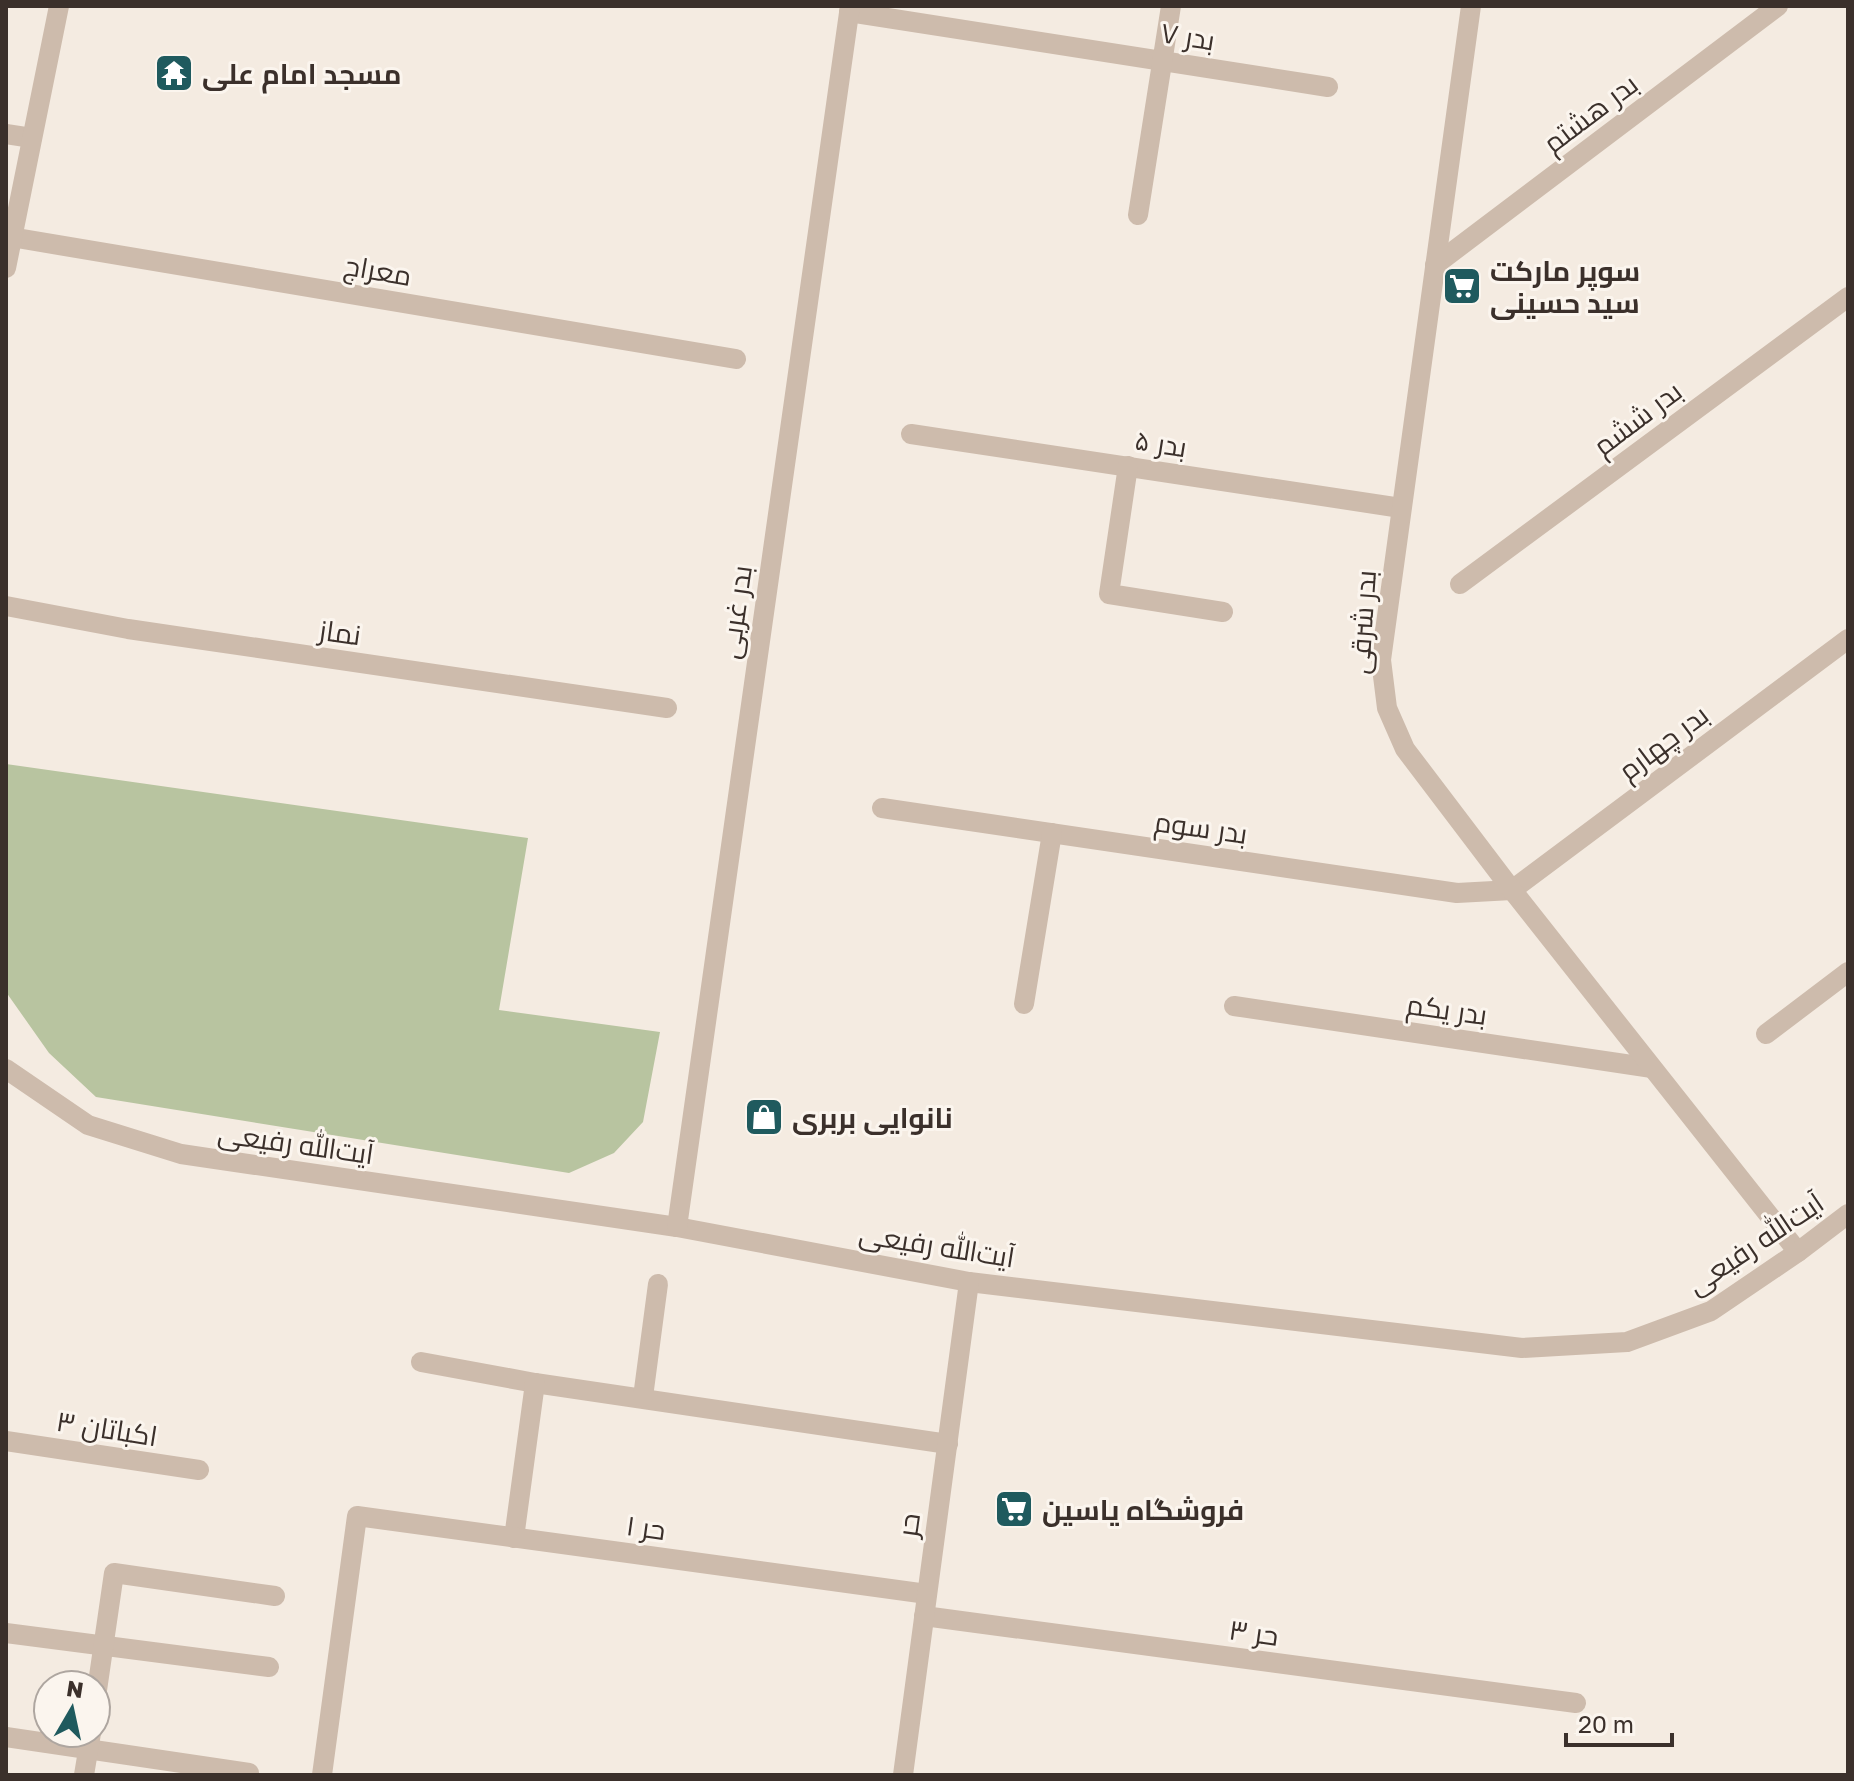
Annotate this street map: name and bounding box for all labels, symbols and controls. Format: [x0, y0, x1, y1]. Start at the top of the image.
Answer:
street label: بدر ۷ [1159, 15, 1217, 57]
temple icon: مسجد امام علی [153, 52, 195, 94]
place label: مسجد امام علی [202, 57, 401, 94]
street label: بدر هشتم [1536, 67, 1646, 162]
street label: معراج [341, 248, 414, 295]
place label: سوپر مارکت سید حسینی [1490, 254, 1640, 320]
supermarket icon: سوپر مارکت سید حسینی [1441, 265, 1483, 307]
street label: بدر ششم [1586, 374, 1690, 465]
street label: بدر ۵ [1133, 423, 1189, 463]
street label: بدر غربی [712, 563, 759, 661]
street label: بدر شرقی [1342, 569, 1383, 675]
street label: نماز [315, 612, 363, 651]
street label: بدر چهارم [1612, 698, 1717, 790]
street label: بدر سوم [1152, 804, 1250, 854]
street label: بدر یکم [1404, 987, 1489, 1035]
shop icon: نانوایی بربری [743, 1096, 785, 1138]
place label: نانوایی بربری [792, 1101, 953, 1135]
street label: آیت‌الله رفیعی [216, 1115, 377, 1171]
street label: آیت‌الله رفیعی [1680, 1184, 1830, 1301]
street label: آیت‌الله رفیعی [857, 1215, 1018, 1275]
street label: اکباتان ۳ [54, 1404, 160, 1453]
supermarket icon: فروشگاه یاسین [993, 1488, 1035, 1530]
place label: فروشگاه یاسین [1042, 1493, 1244, 1527]
street label: حر ۱ [624, 1508, 668, 1546]
street label: حر [890, 1511, 926, 1541]
street label: حر ۳ [1227, 1612, 1281, 1652]
north arrow [32, 1669, 112, 1749]
text: N [65, 1674, 86, 1703]
scale bar [1566, 1697, 1672, 1747]
text: 20 m [1578, 1709, 1634, 1738]

